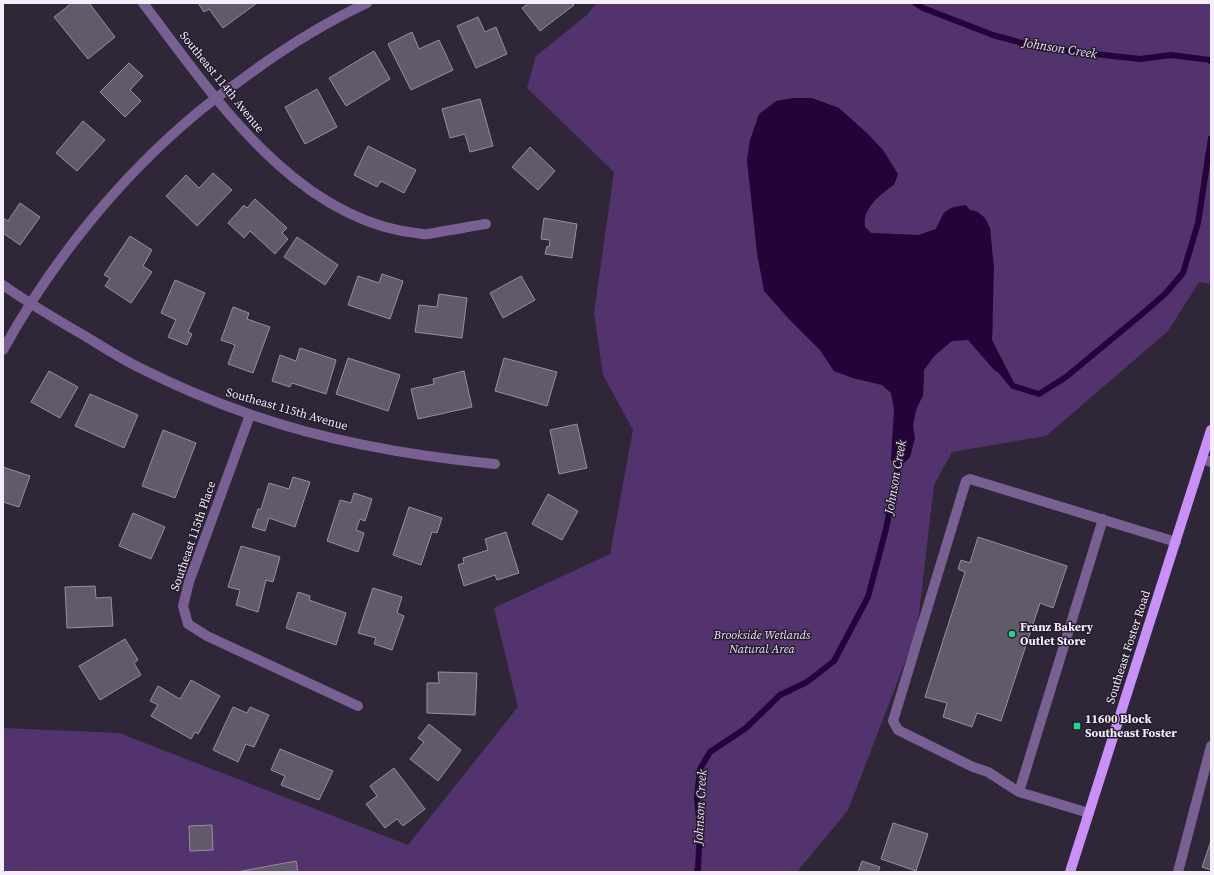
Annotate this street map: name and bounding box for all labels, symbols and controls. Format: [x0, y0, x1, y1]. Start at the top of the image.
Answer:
street label: Southeast 114th Avenue [176, 28, 268, 136]
water label: Johnson Creek [1020, 33, 1099, 62]
street label: Southeast 115th Avenue [224, 384, 350, 434]
water label: Johnson Creek [880, 438, 910, 517]
street label: Southeast 115th Place [167, 479, 219, 593]
street label: Southeast Foster Road [1102, 588, 1154, 706]
place label: Franz Bakery Outlet Store [1020, 619, 1094, 649]
park label: Brookside Wetlands Natural Area [713, 627, 811, 657]
marker: Franz Bakery Outlet Store [1007, 629, 1017, 639]
place label: 11600 Block Southeast Foster [1085, 711, 1177, 741]
marker: 11600 Block Southeast Foster [1072, 721, 1082, 731]
water label: Johnson Creek [689, 768, 710, 847]

